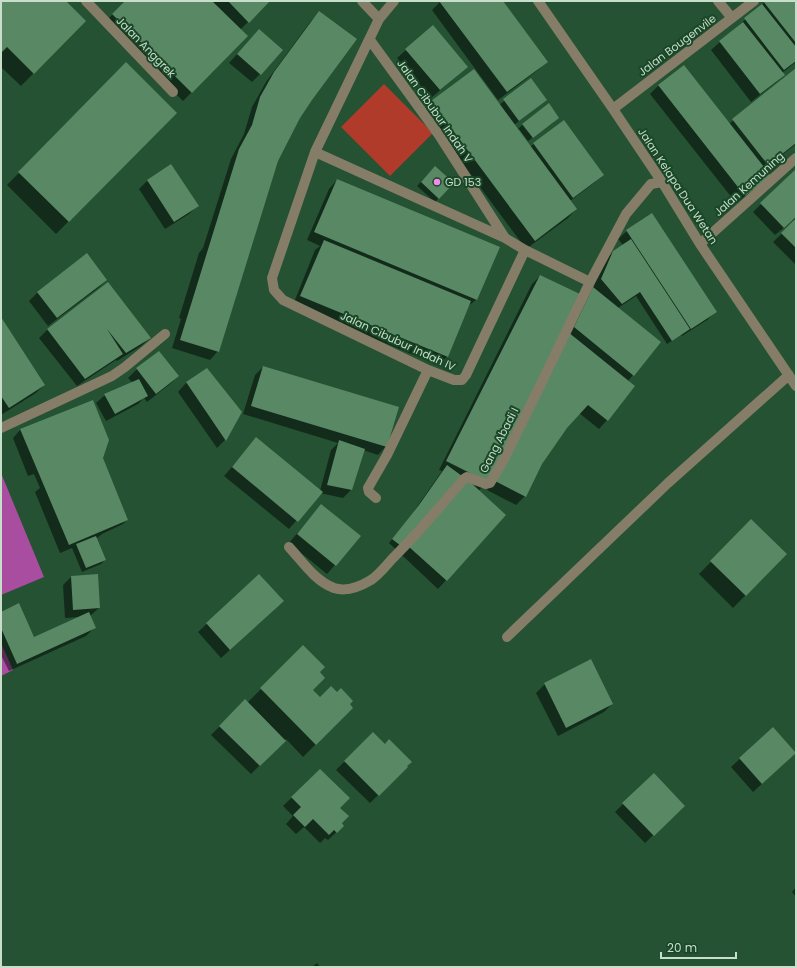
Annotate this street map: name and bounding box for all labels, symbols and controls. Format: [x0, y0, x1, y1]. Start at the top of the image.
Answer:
street label: Jalan Bougenvile [635, 10, 719, 80]
street label: Jalan Anggrek [113, 13, 180, 81]
street label: Jalan Cibubur Indah V [393, 56, 477, 166]
street label: Jalan Kelapa Dua Wetan [634, 125, 722, 247]
street label: Jalan Kemuning [710, 148, 788, 220]
place label: GD 153 [445, 174, 481, 190]
marker: GD 153 [432, 177, 442, 187]
street label: Jalan Cibubur Indah IV [338, 307, 459, 375]
street label: Gang Abadi I [476, 405, 522, 475]
scale bar [661, 934, 736, 960]
text: 20 m [667, 939, 697, 956]

